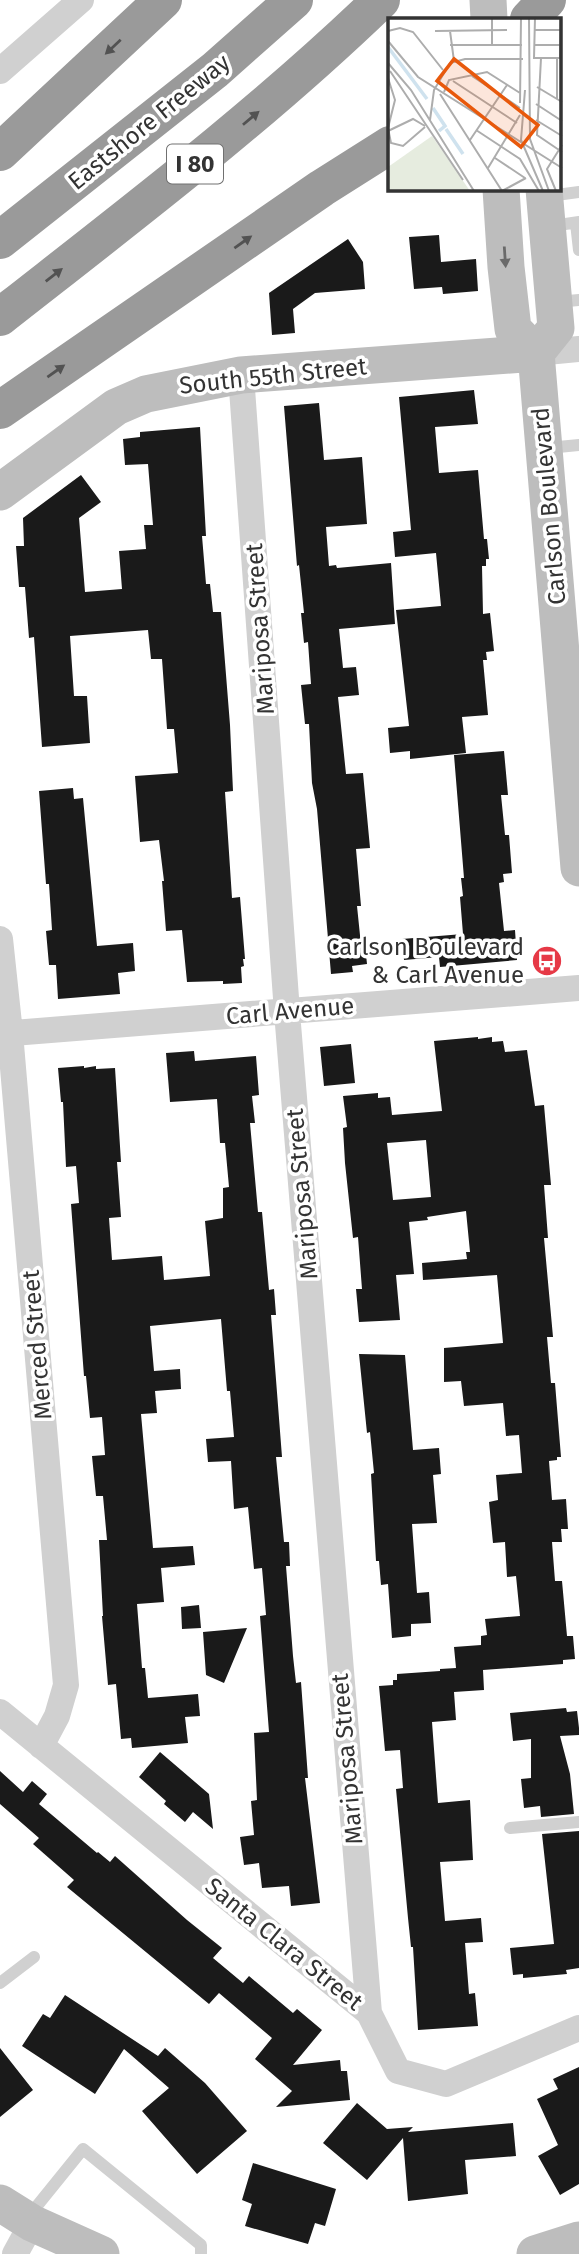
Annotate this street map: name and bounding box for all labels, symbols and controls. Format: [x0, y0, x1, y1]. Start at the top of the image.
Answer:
inset map [388, 18, 562, 191]
one-way arrow [105, 38, 122, 54]
street label: Eastshore Freeway [63, 48, 236, 196]
one-way arrow [242, 110, 260, 126]
road number: I 80 [167, 144, 223, 183]
one-way arrow [234, 235, 252, 249]
one-way arrow [500, 246, 511, 268]
one-way arrow [44, 267, 62, 282]
street label: South 55th Street [178, 352, 368, 400]
one-way arrow [47, 364, 65, 378]
street label: Carlson Boulevard [526, 406, 572, 606]
street label: Mariposa Street [240, 542, 280, 716]
place label: Carlson Boulevard & Carl Avenue [326, 933, 524, 989]
bus stop icon: Carlson Boulevard & Carl Avenue [530, 944, 564, 978]
street label: Carl Avenue [225, 991, 355, 1031]
street label: Mariposa Street [281, 1107, 323, 1281]
street label: Merced Street [16, 1269, 57, 1421]
street label: Mariposa Street [326, 1672, 368, 1846]
street label: Santa Clara Street [200, 1872, 369, 2016]

